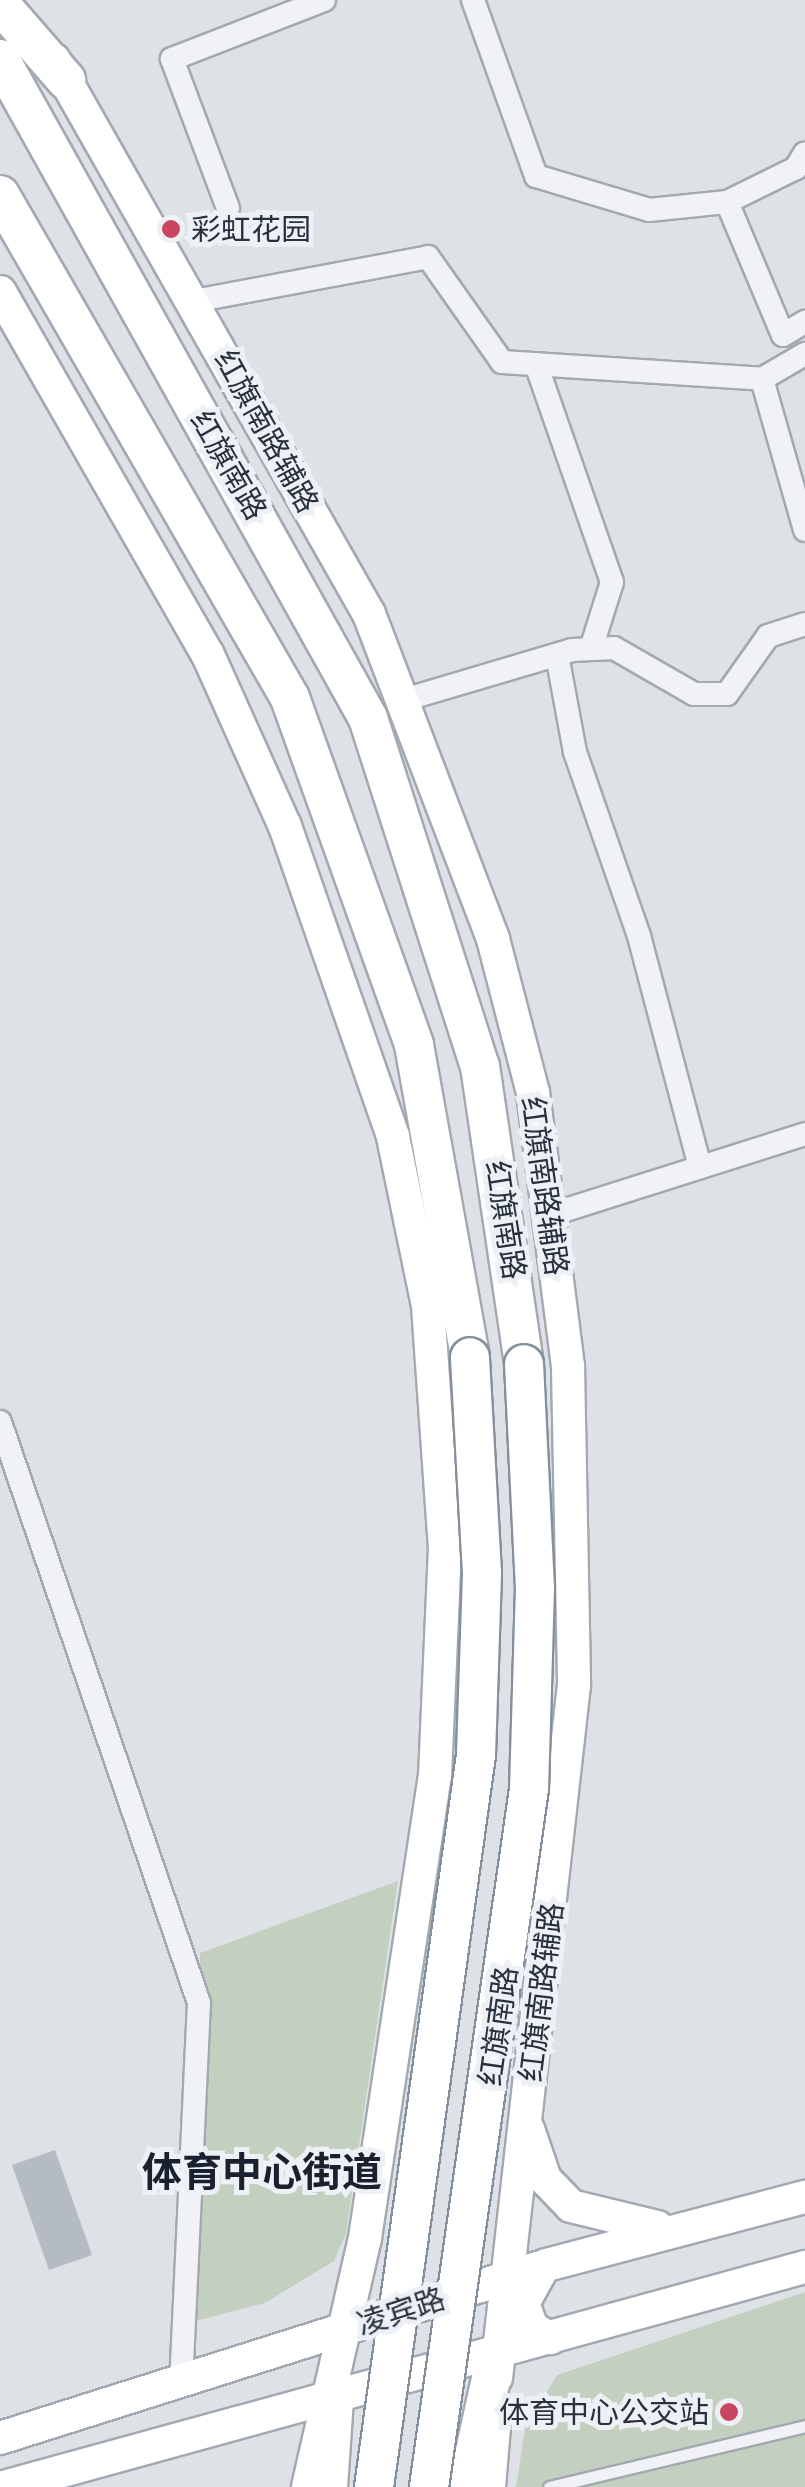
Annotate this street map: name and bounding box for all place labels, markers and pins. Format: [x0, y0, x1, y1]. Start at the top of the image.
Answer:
place label: 彩虹花园 [191, 211, 311, 247]
marker: 彩虹花园 [160, 218, 182, 240]
place label: 体育中心公交站 [499, 2394, 709, 2430]
marker: 体育中心公交站 [718, 2401, 740, 2423]

